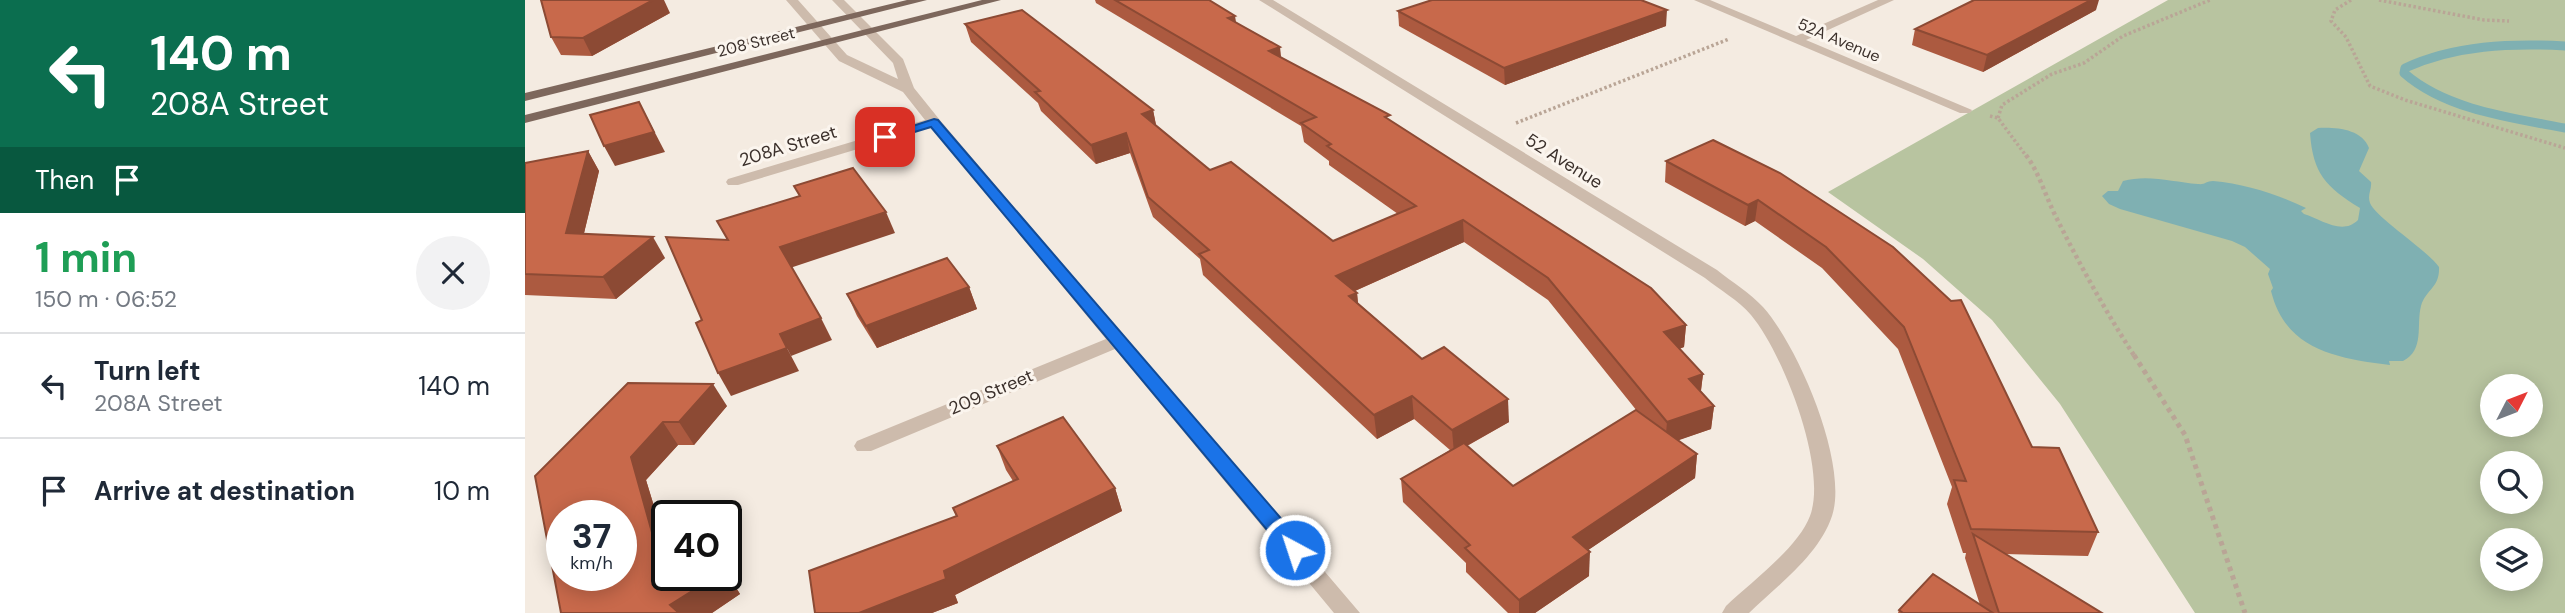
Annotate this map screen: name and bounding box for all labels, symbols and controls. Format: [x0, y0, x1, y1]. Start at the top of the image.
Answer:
street label: 52A Avenue [1794, 13, 1884, 67]
text: 140 m [150, 21, 292, 85]
street label: 208 Street [715, 22, 797, 62]
icon: left [35, 28, 126, 119]
text: 208A Street [150, 83, 329, 125]
pin [855, 107, 915, 167]
icon: arrive [866, 118, 904, 156]
street label: 208A Street [736, 120, 840, 172]
street label: 52 Avenue [1521, 128, 1607, 194]
icon: arrive [108, 161, 146, 199]
text: Then [35, 163, 94, 197]
text: 1 min [35, 230, 137, 285]
button: close [416, 236, 490, 310]
text: 150 m · 06:52 [35, 284, 177, 314]
text: Turn left [94, 354, 201, 388]
street label: 209 Street [945, 363, 1037, 421]
icon: left [35, 367, 73, 405]
text: 140 m [418, 369, 490, 403]
north arrow [2480, 374, 2543, 438]
map controls [2480, 374, 2543, 591]
text: 208A Street [94, 388, 223, 418]
button: search [2480, 451, 2543, 514]
icon: arrive [35, 472, 73, 510]
text: Arrive at destination [94, 474, 355, 508]
text: 10 m [434, 474, 490, 508]
speed limit sign: 40 [651, 500, 742, 591]
text: 37 [572, 513, 611, 559]
position arrow [1258, 513, 1332, 587]
button: layers [2480, 528, 2543, 591]
text: km/h [570, 551, 613, 575]

